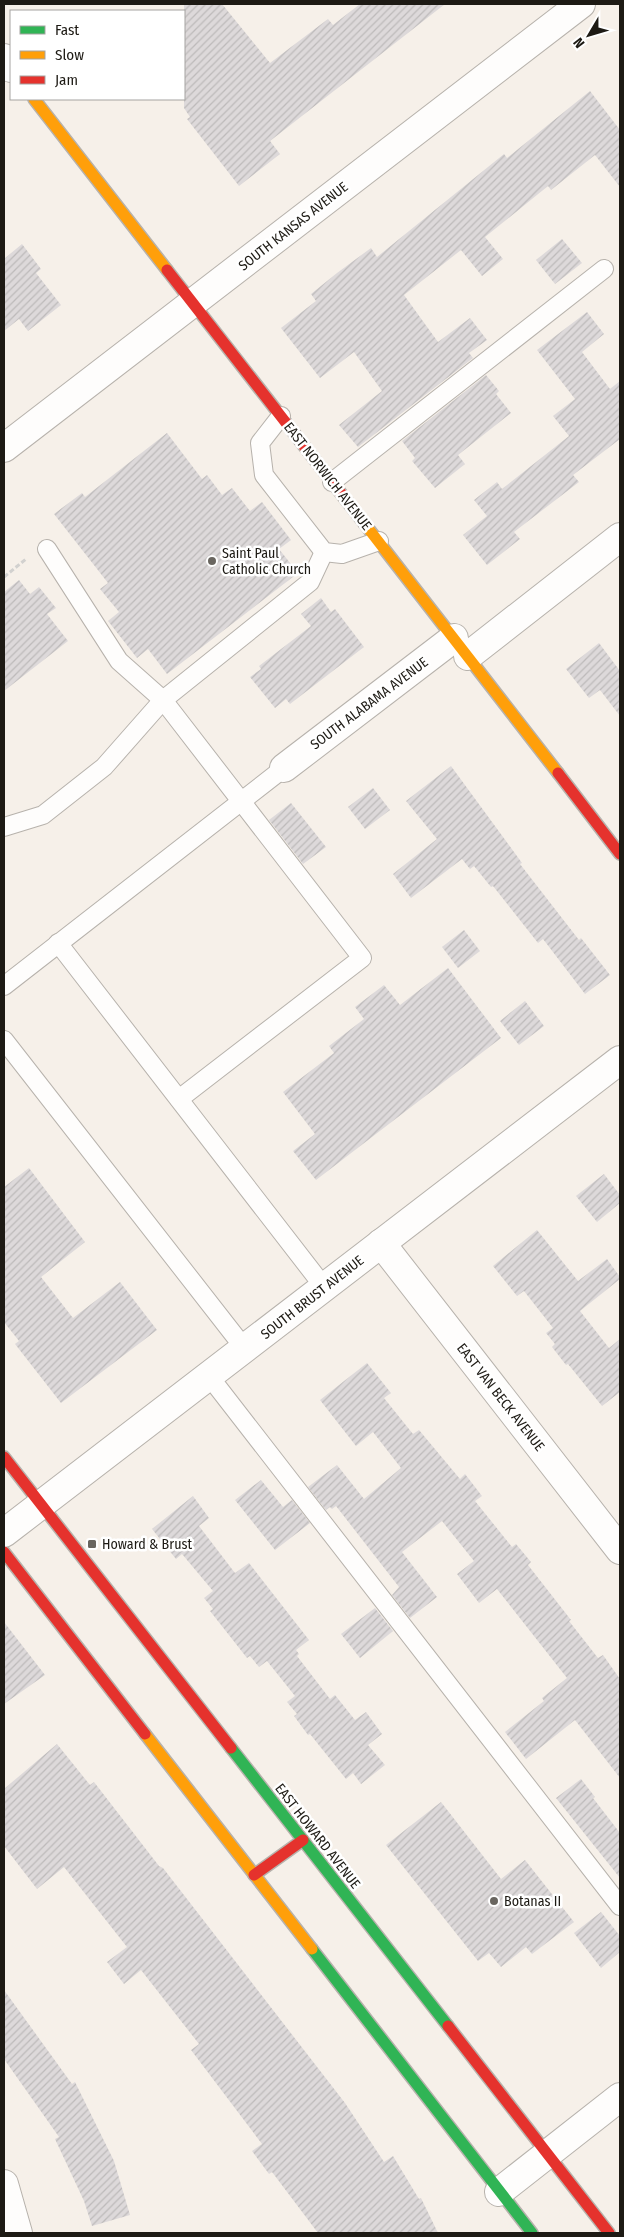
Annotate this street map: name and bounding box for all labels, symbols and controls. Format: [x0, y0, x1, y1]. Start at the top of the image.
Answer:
legend [10, 10, 185, 100]
north arrow [564, 10, 614, 60]
text: Fast [55, 21, 79, 39]
text: N [570, 34, 588, 51]
text: Slow [55, 46, 84, 64]
text: Jam [55, 71, 78, 89]
street label: SOUTH KANSAS AVENUE [235, 178, 352, 274]
street label: EAST NORWICH AVENUE [280, 419, 375, 534]
place label: Saint Paul Catholic Church [222, 545, 311, 578]
marker: Saint Paul Catholic Church [206, 555, 218, 567]
street label: SOUTH ALABAMA AVENUE [307, 653, 432, 753]
street label: SOUTH BRUST AVENUE [257, 1252, 368, 1343]
street label: EAST VAN BECK AVENUE [453, 1340, 548, 1455]
place label: Howard & Brust [102, 1536, 192, 1553]
marker: Howard & Brust [86, 1538, 98, 1550]
street label: EAST HOWARD AVENUE [271, 1780, 364, 1893]
place label: Botanas II [504, 1893, 561, 1910]
marker: Botanas II [488, 1895, 500, 1907]

